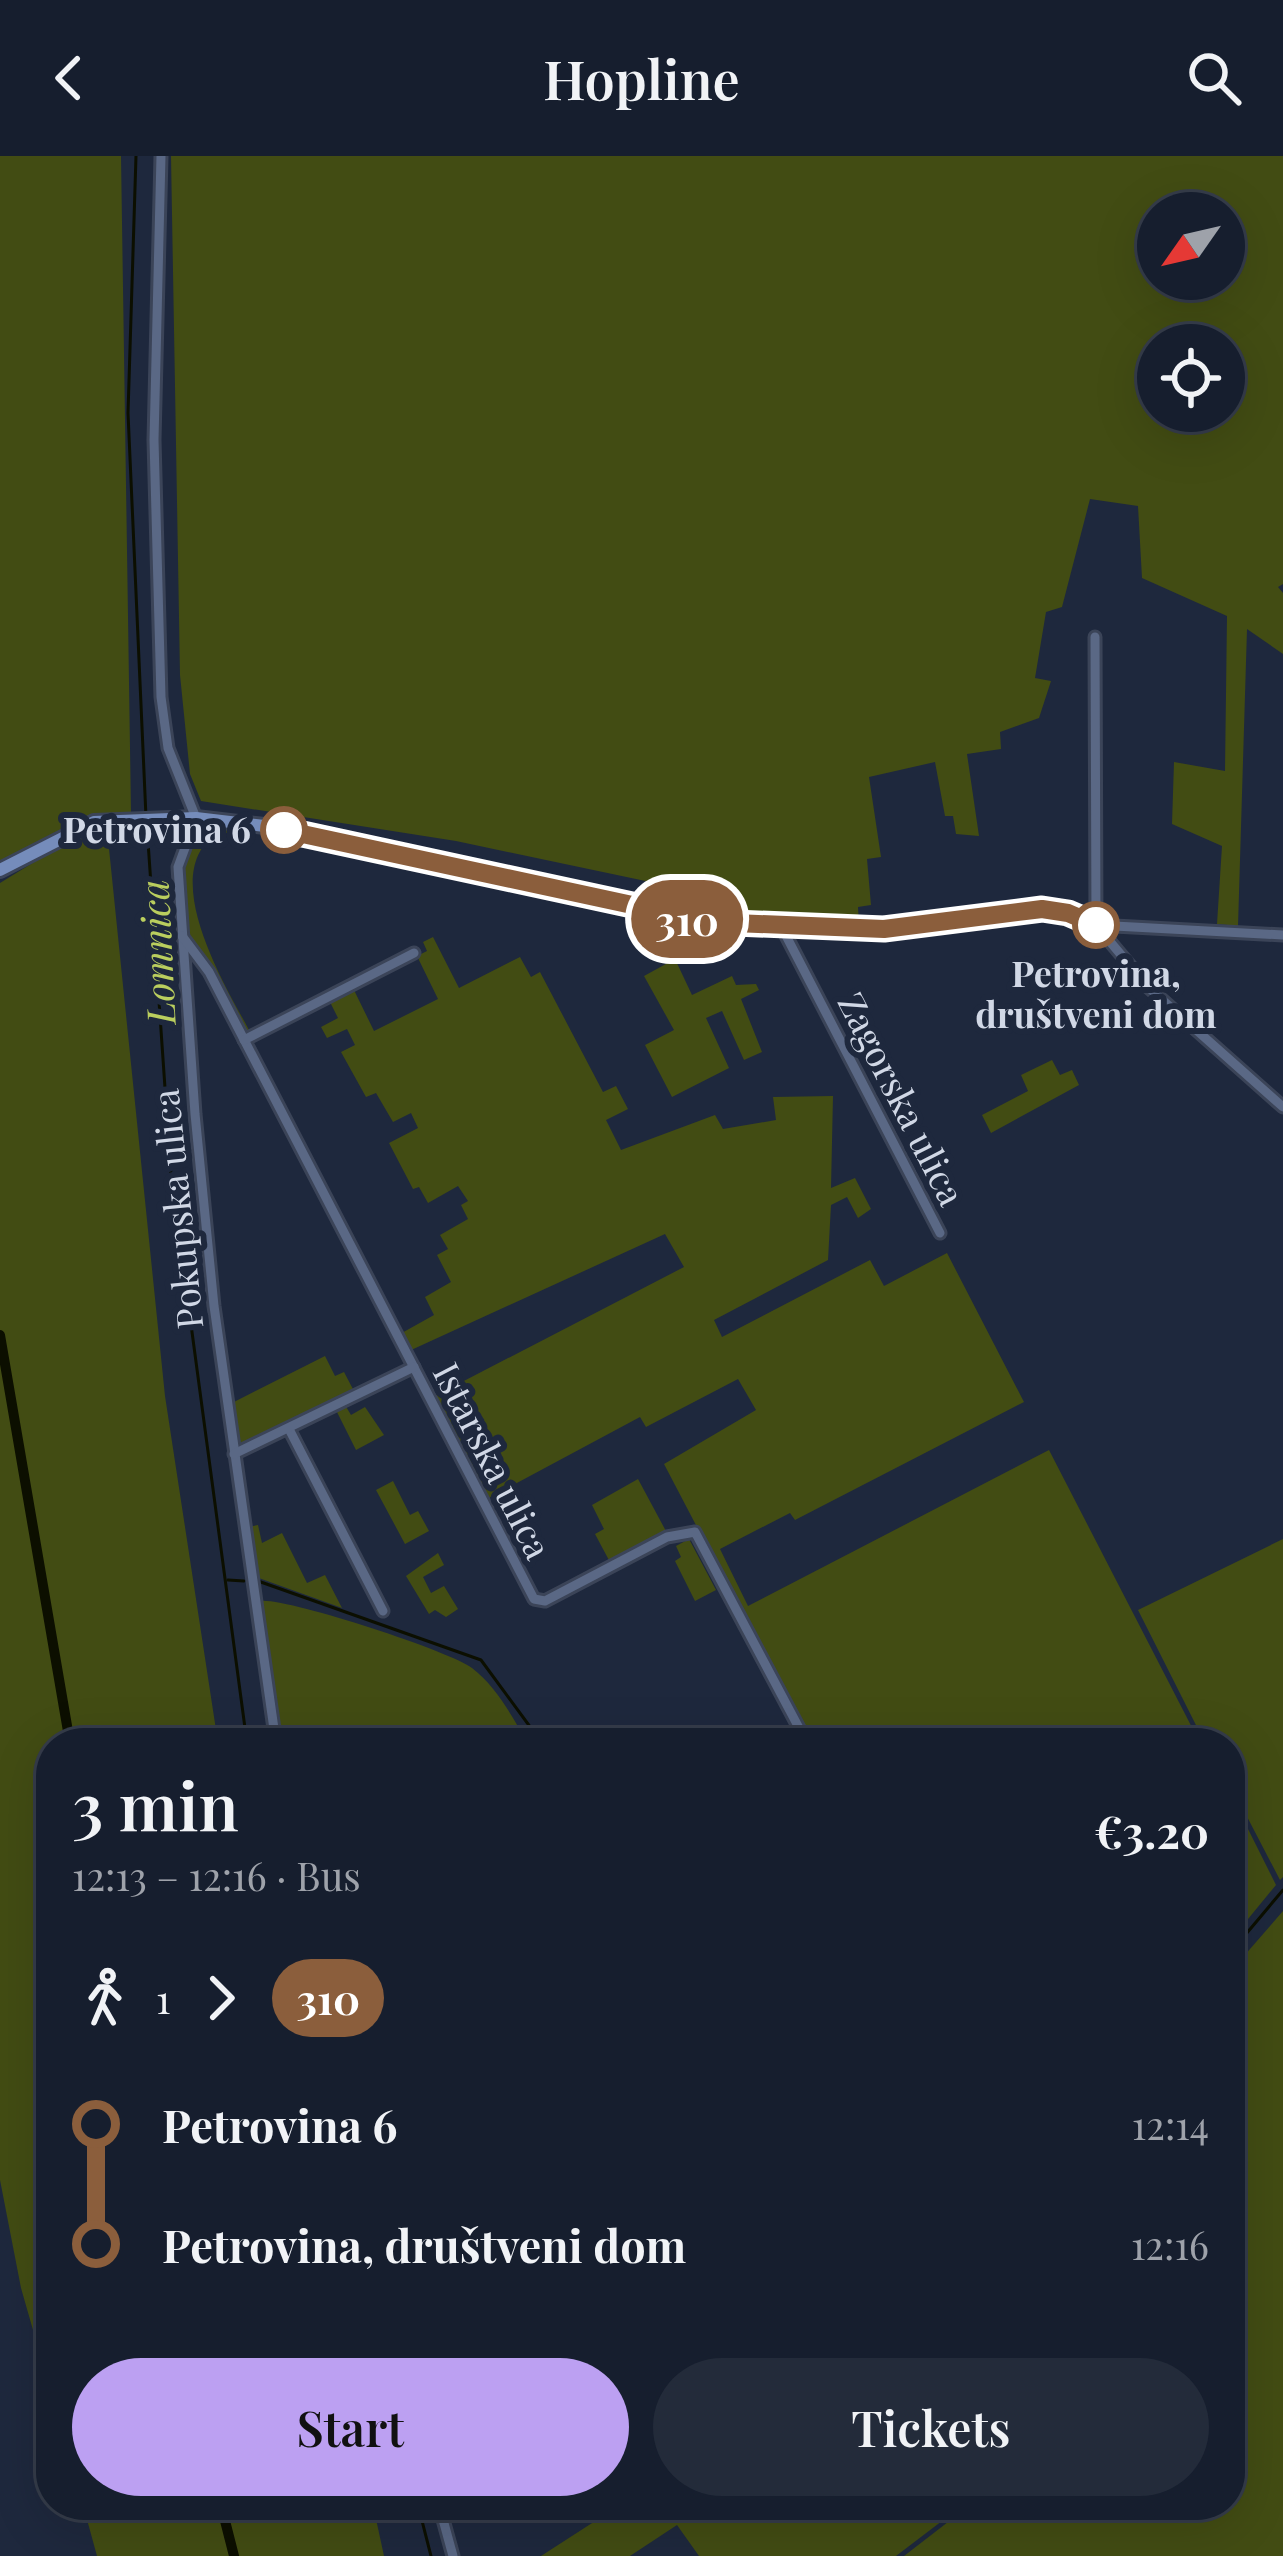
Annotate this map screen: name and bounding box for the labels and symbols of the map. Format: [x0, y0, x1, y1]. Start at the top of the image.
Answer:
north arrow [1137, 192, 1245, 300]
place label: Petrovina 6 [63, 804, 251, 852]
marker: Petrovina 6 [262, 808, 306, 852]
water label: Lomnica [126, 878, 186, 1028]
line badge: 310 [618, 880, 756, 958]
marker: Petrovina, društveni dom [1074, 903, 1118, 947]
place label: Petrovina, društveni dom [975, 948, 1217, 1037]
street label: Zagorska ulica [829, 983, 977, 1213]
street label: Pokupska ulica [140, 1087, 212, 1331]
street label: Istarska ulica [424, 1354, 564, 1566]

